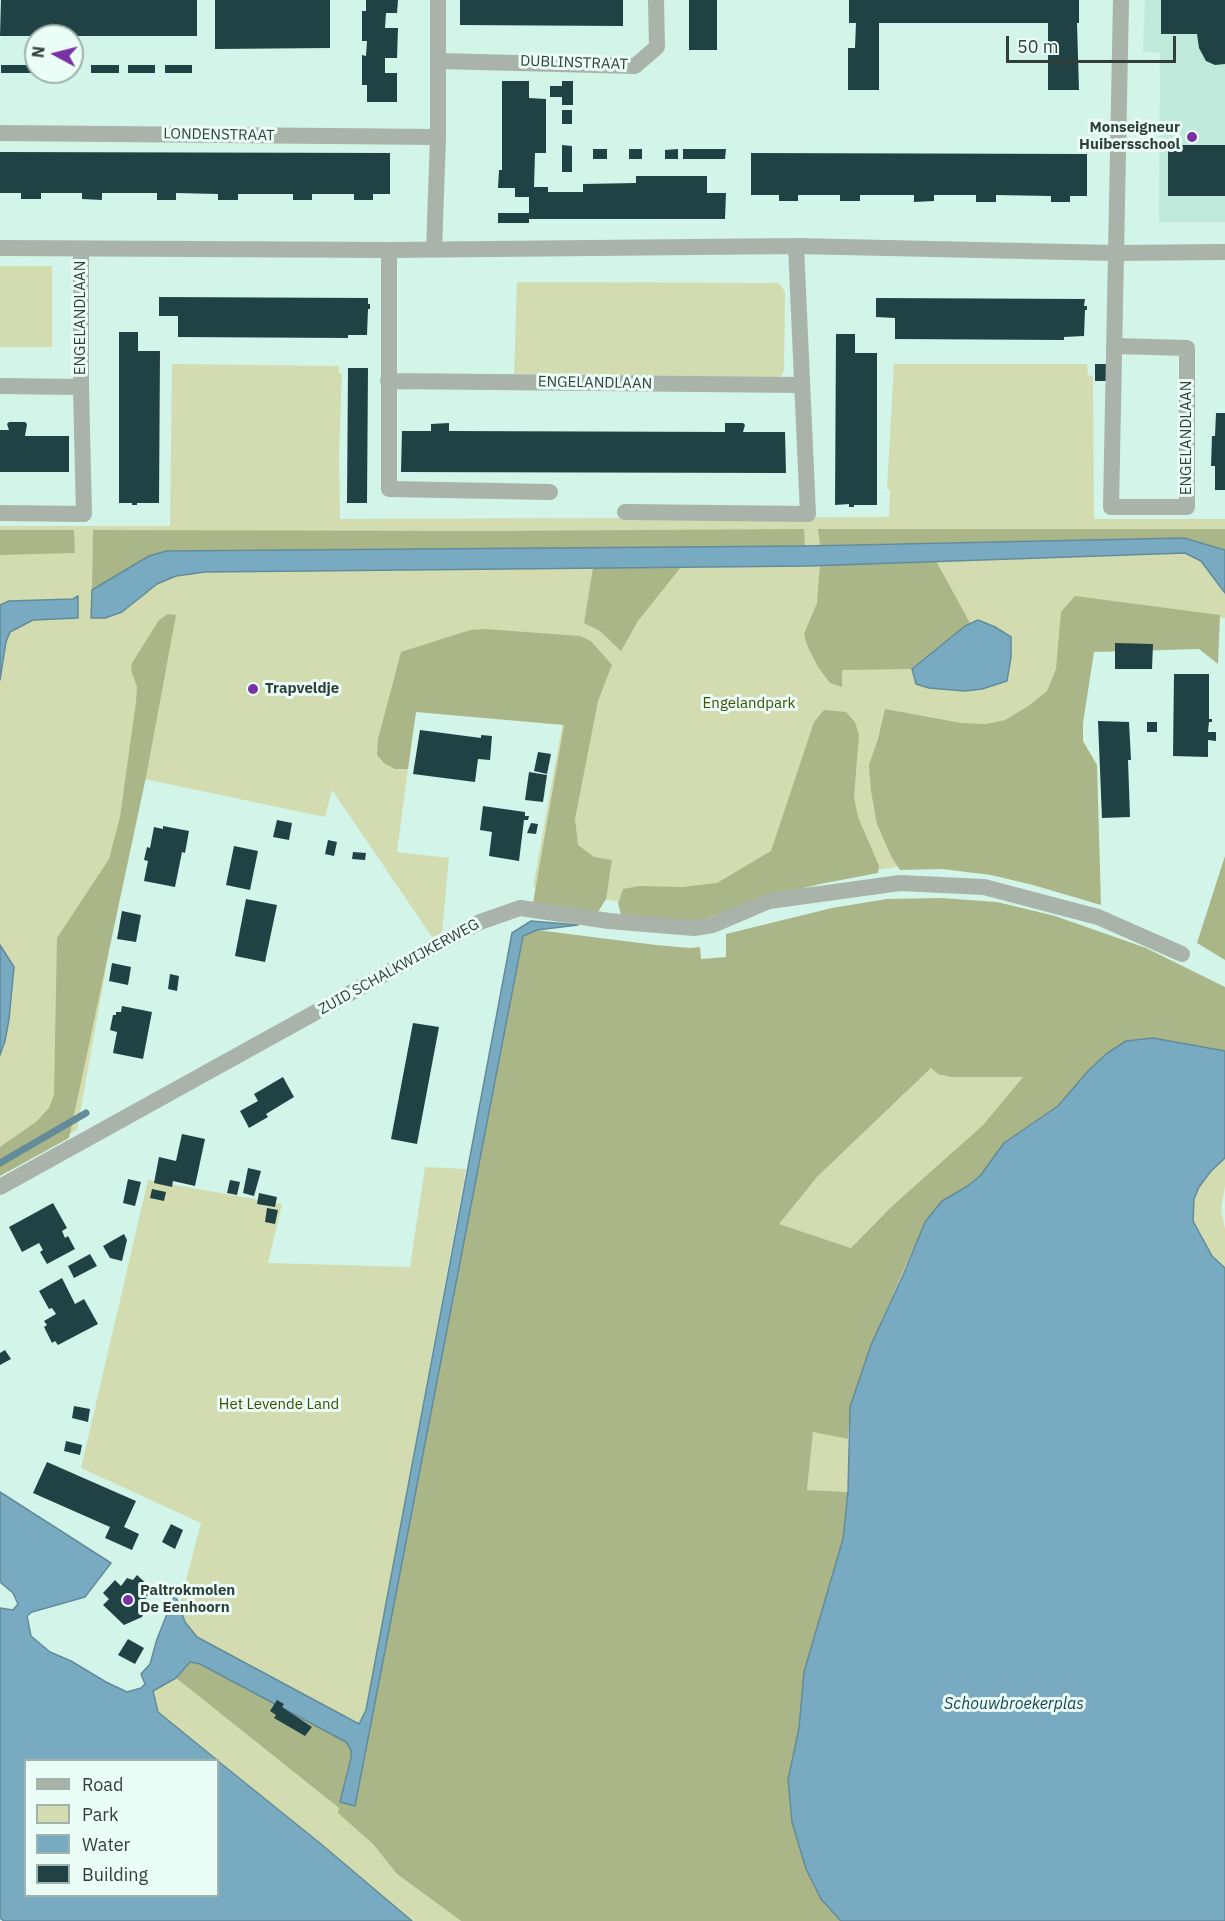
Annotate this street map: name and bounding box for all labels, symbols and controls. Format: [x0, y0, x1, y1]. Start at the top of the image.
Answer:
north arrow [24, 24, 84, 84]
scale bar [1009, 24, 1178, 62]
text: 50 m [1017, 35, 1059, 58]
text: N [27, 45, 49, 59]
street label: DUBLINSTRAAT [520, 52, 628, 74]
place label: Monseigneur Huibersschool [1079, 119, 1180, 154]
street label: LONDENSTRAAT [163, 125, 275, 145]
marker: Monseigneur Huibersschool [1185, 130, 1199, 144]
street label: ENGELANDLAAN [72, 261, 90, 375]
street label: ENGELANDLAAN [538, 373, 652, 393]
street label: ENGELANDLAAN [1178, 381, 1196, 495]
place label: Trapveldje [265, 680, 339, 698]
marker: Trapveldje [246, 682, 260, 696]
park label: Engelandpark [703, 695, 795, 713]
street label: ZUID SCHALKWIJKERWEG [316, 915, 482, 1019]
park label: Het Levende Land [219, 1396, 339, 1414]
place label: Paltrokmolen De Eenhoorn [140, 1582, 235, 1617]
marker: Paltrokmolen De Eenhoorn [121, 1593, 135, 1607]
water label: Schouwbroekerplas [944, 1694, 1084, 1714]
legend [24, 1759, 219, 1897]
text: Road [82, 1773, 123, 1796]
text: Park [82, 1803, 118, 1826]
text: Water [82, 1833, 130, 1856]
text: Building [82, 1863, 148, 1886]

